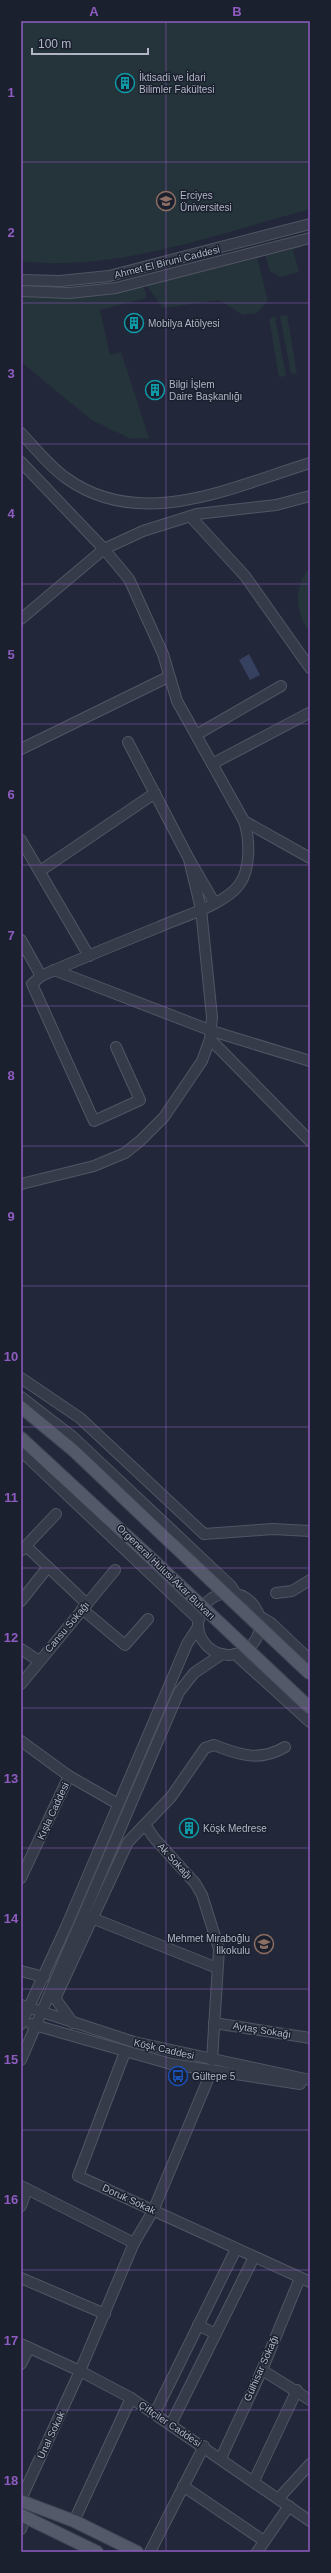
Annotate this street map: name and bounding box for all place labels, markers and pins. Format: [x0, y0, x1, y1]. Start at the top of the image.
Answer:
place label: İktisadi ve İdari Bilimler Fakültesi [139, 71, 215, 95]
building icon: İktisadi ve İdari Bilimler Fakültesi [114, 72, 136, 94]
school or university icon: Erciyes Üniversitesi [155, 190, 177, 212]
place label: Erciyes Üniversitesi [180, 190, 232, 213]
building icon: Mobilya Atölyesi [123, 312, 145, 334]
place label: Mobilya Atölyesi [148, 318, 220, 329]
place label: Bilgi İşlem Daire Başkanlığı [169, 378, 242, 402]
building icon: Bilgi İşlem Daire Başkanlığı [144, 379, 166, 401]
building icon: Köşk Medrese [178, 1817, 200, 1839]
place label: Köşk Medrese [203, 1823, 267, 1834]
place label: Mehmet Miraboğlu İlkokulu [167, 1933, 250, 1956]
school or university icon: Mehmet Miraboğlu İlkokulu [253, 1933, 275, 1955]
bus stop icon: Gültepe 5 [167, 2065, 189, 2087]
place label: Gültepe 5 [192, 2071, 236, 2082]

